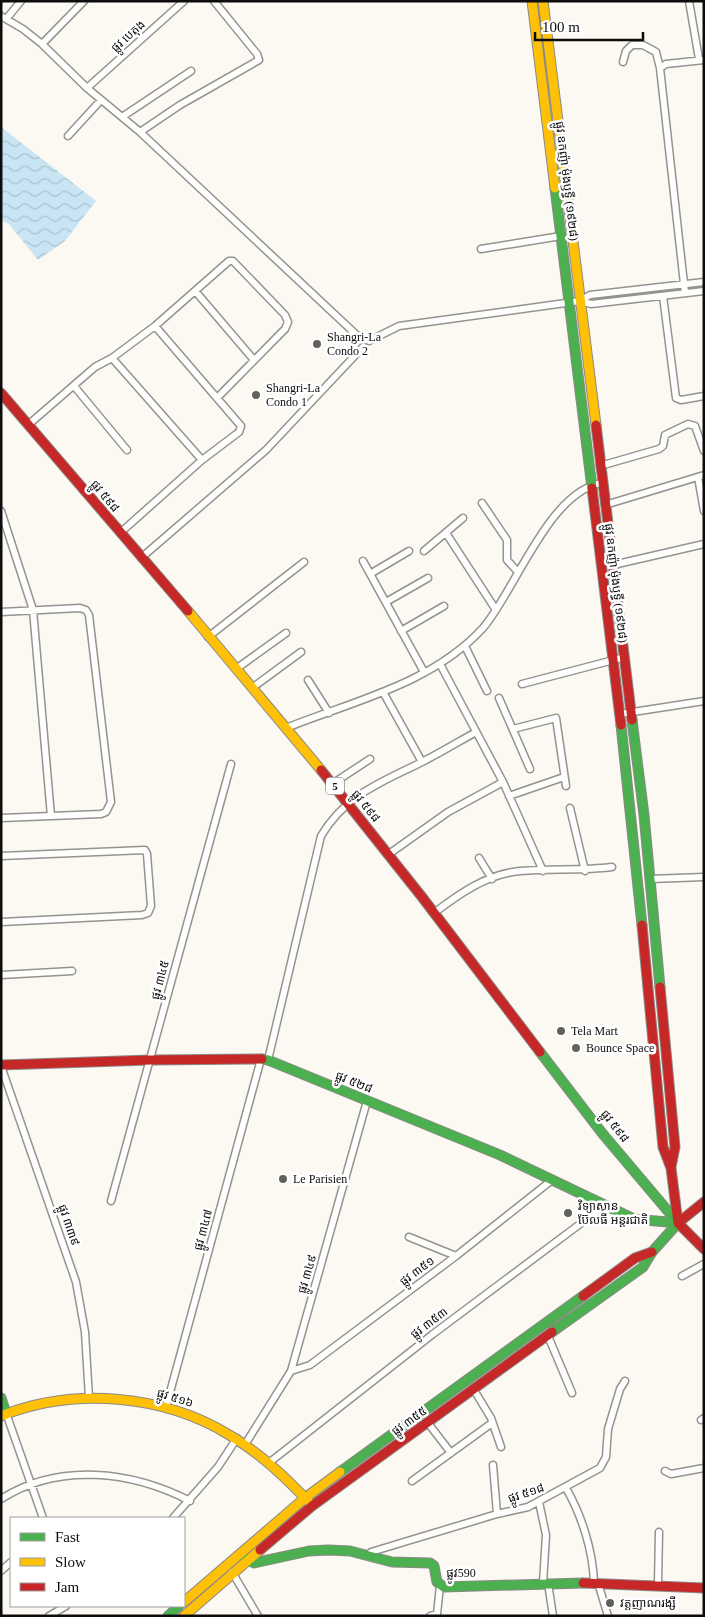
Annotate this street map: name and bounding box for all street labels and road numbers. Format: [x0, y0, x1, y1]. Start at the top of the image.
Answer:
street label: ផ្លូវ បេតុង [108, 17, 150, 58]
street label: ផ្លូវ ឧកញ៉ា ម៉ុងឫទ្ធី (១៩២៨) [549, 120, 581, 242]
street label: ផ្លូវ ៥៩៨ [85, 477, 122, 517]
street label: ផ្លូវ ឧកញ៉ា ម៉ុងឫទ្ធី (១៩២៨) [598, 522, 630, 644]
road number: 5 [326, 778, 344, 794]
street label: ផ្លូវ ៥៩៨ [346, 787, 383, 827]
street label: ផ្លូវ ៣៤៥ [148, 959, 175, 1002]
street label: ផ្លូវ ៥២៨ [332, 1068, 375, 1099]
street label: ផ្លូវ ៥៩៨ [595, 1107, 632, 1147]
street label: ផ្លូវ ៣៣៩ [52, 1202, 83, 1249]
street label: ផ្លូវ ៣៤៧ [191, 1208, 219, 1253]
street label: ផ្លូវ ៣៤៩ [295, 1253, 323, 1296]
street label: ផ្លូវ ៣៥១ [397, 1253, 439, 1291]
street label: ផ្លូវ ៣៥៣ [408, 1305, 452, 1344]
street label: ផ្លូវ ៥១៦ [154, 1386, 195, 1414]
street label: ផ្លូវ ៣៥៥ [389, 1404, 431, 1441]
street label: ផ្លូវ ៥១៨ [506, 1480, 547, 1509]
street label: ផ្លូវ590 [446, 1566, 476, 1584]

